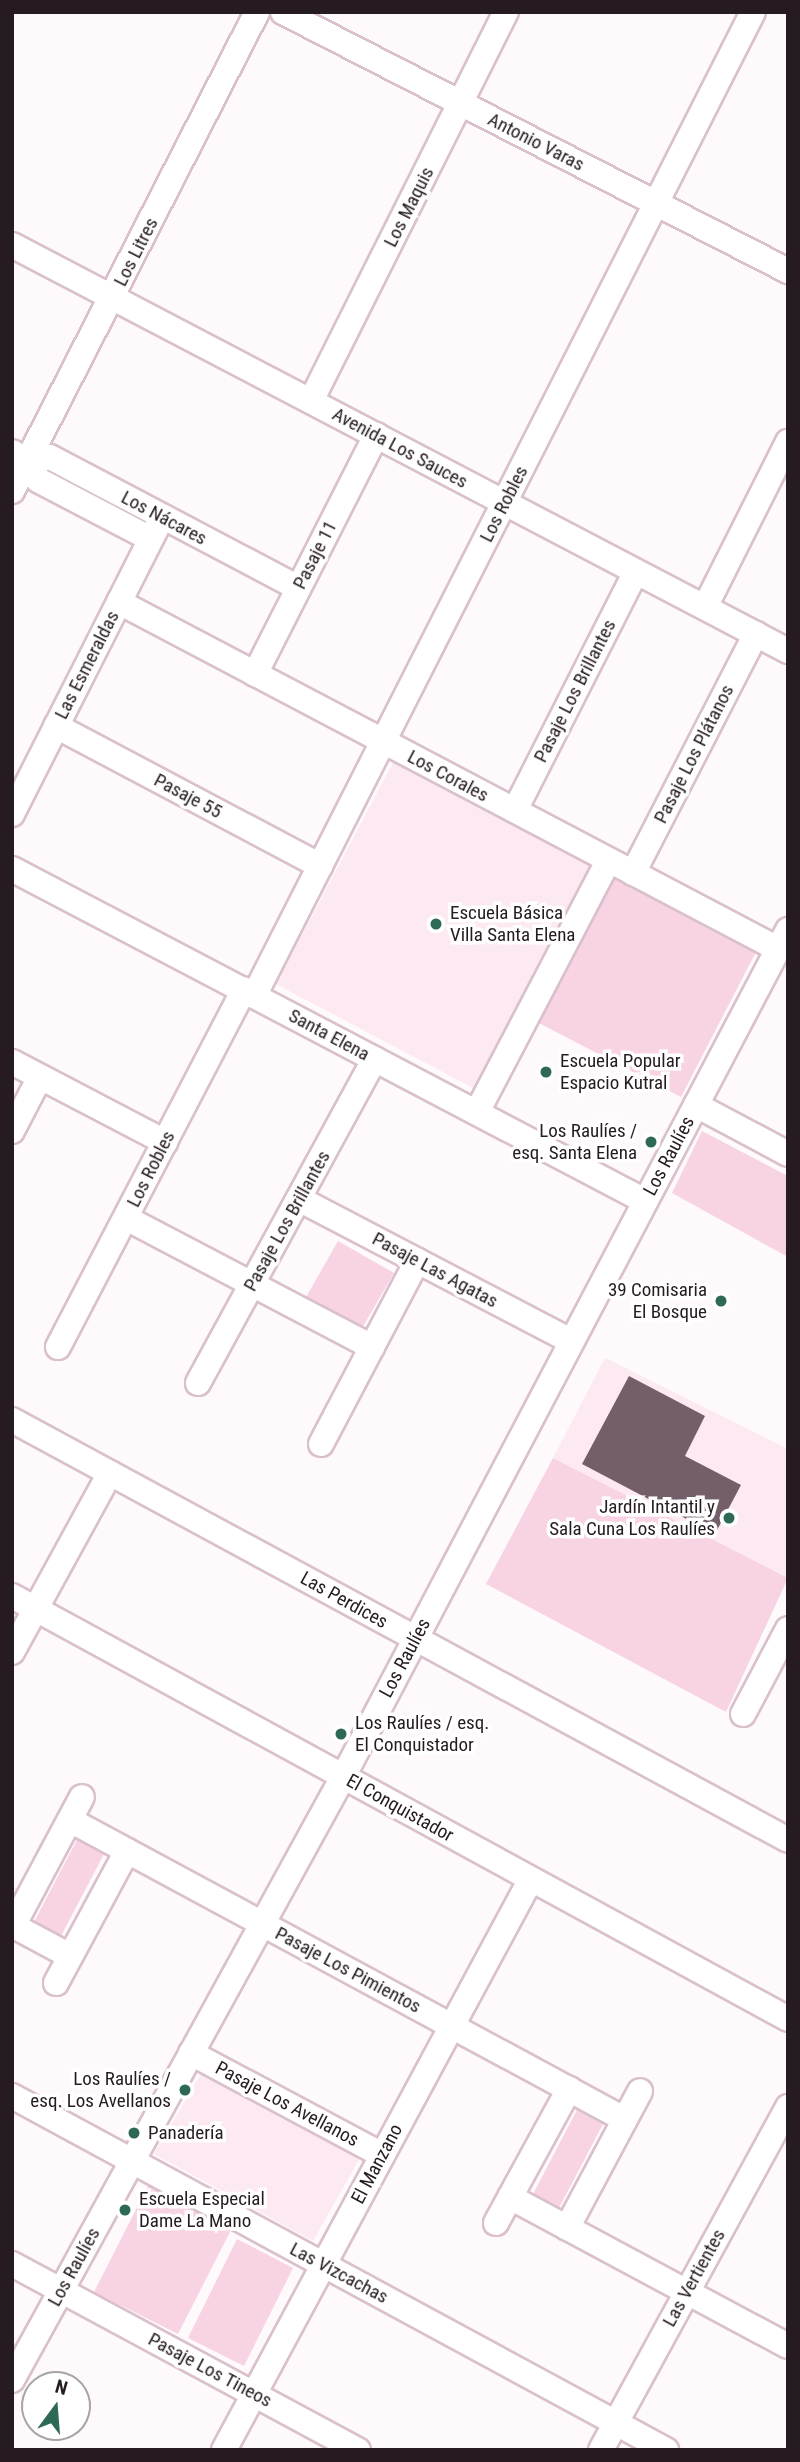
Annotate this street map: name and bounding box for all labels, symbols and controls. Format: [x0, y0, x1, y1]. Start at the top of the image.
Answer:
street label: Antonio Varas [484, 108, 588, 176]
street label: Los Maquis [379, 163, 439, 251]
street label: Los Litres [109, 214, 163, 290]
street label: Avenida Los Sauces [328, 403, 472, 493]
street label: Los Robles [475, 462, 533, 546]
street label: Los Nácares [117, 486, 211, 550]
street label: Pasaje 11 [288, 517, 342, 593]
street label: Las Esmeraldas [50, 607, 124, 723]
street label: Pasaje Los Brillantes [529, 616, 621, 766]
street label: Pasaje Los Plátanos [649, 681, 739, 827]
street label: Los Corales [404, 745, 492, 807]
street label: Pasaje 55 [150, 769, 226, 823]
place label: Escuela Básica Villa Santa Elena [450, 902, 575, 946]
marker: Escuela Básica Villa Santa Elena [428, 916, 444, 932]
street label: Santa Elena [285, 1004, 373, 1066]
place label: Escuela Popular Espacio Kutral [560, 1050, 681, 1094]
marker: Escuela Popular Espacio Kutral [538, 1064, 554, 1080]
street label: Los Raulíes [639, 1113, 699, 1199]
place label: Los Raulíes / esq. Santa Elena [512, 1120, 637, 1164]
street label: Los Robles [122, 1127, 180, 1211]
marker: Los Raulíes / esq. Santa Elena [643, 1134, 659, 1150]
street label: Pasaje Los Brillantes [239, 1147, 335, 1295]
street label: Pasaje Las Agatas [368, 1227, 502, 1313]
place label: 39 Comisaria El Bosque [608, 1279, 707, 1323]
marker: 39 Comisaria El Bosque [713, 1293, 729, 1309]
place label: Jardín Intantil y Sala Cuna Los Raulíes [549, 1496, 715, 1540]
marker: Jardín Intantil y Sala Cuna Los Raulíes [721, 1510, 737, 1526]
street label: Las Perdices [296, 1567, 392, 1633]
street label: Los Raulíes [375, 1615, 435, 1701]
place label: Los Raulíes / esq. El Conquistador [355, 1712, 489, 1756]
marker: Los Raulíes / esq. El Conquistador [333, 1726, 349, 1742]
street label: El Conquistador [342, 1769, 458, 1847]
street label: Pasaje Los Pimientos [271, 1922, 425, 2018]
street label: Pasaje Los Avellanos [211, 2057, 363, 2151]
place label: Los Raulíes / esq. Los Avellanos [30, 2068, 171, 2112]
marker: Los Raulíes / esq. Los Avellanos [177, 2082, 193, 2098]
street label: El Manzano [347, 2120, 407, 2208]
place label: Panadería [148, 2122, 224, 2144]
marker: Panadería [126, 2125, 142, 2141]
place label: Escuela Especial Dame La Mano [139, 2188, 265, 2232]
marker: Escuela Especial Dame La Mano [117, 2202, 133, 2218]
street label: Los Raulíes [43, 2224, 105, 2310]
street label: Las Vertientes [658, 2225, 730, 2331]
street label: Las Vizcachas [286, 2238, 392, 2308]
street label: Pasaje Los Tineos [144, 2328, 276, 2412]
north arrow [21, 2371, 91, 2441]
text: N [53, 2375, 70, 2400]

